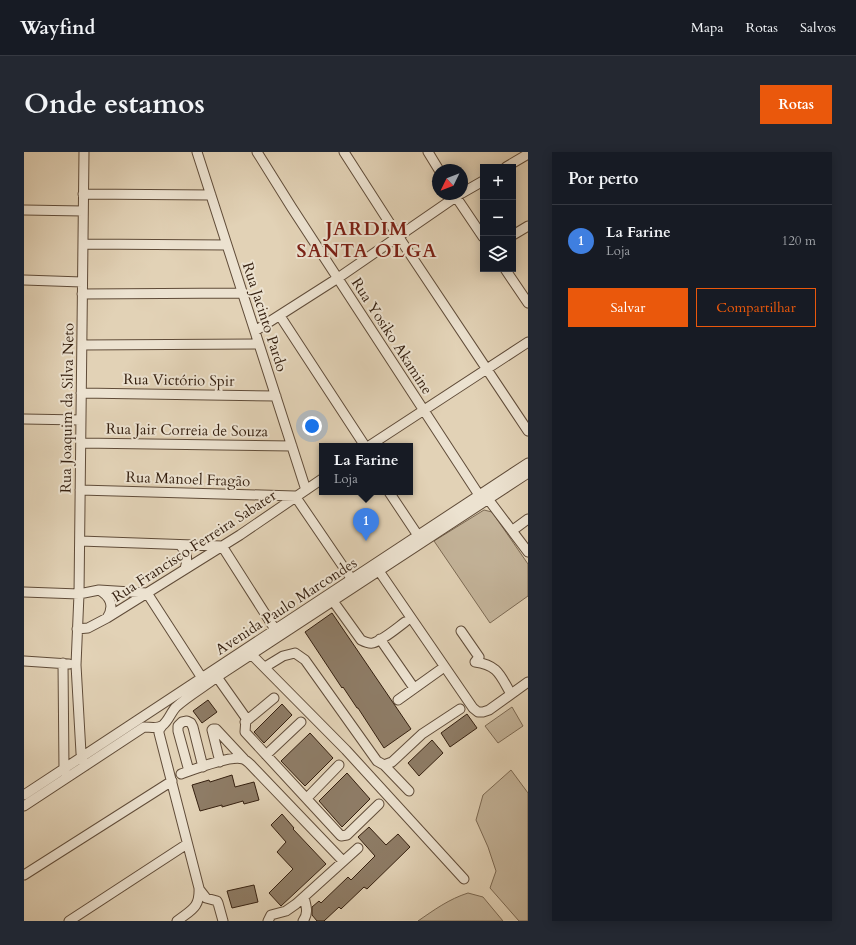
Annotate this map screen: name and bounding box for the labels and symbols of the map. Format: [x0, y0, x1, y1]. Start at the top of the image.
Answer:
north arrow [432, 164, 468, 200]
district label: JARDIM SANTA OLGA [296, 216, 438, 264]
street label: Rua Jacinto Pardo [238, 260, 292, 374]
street label: Rua Yosiko Akamine [347, 274, 437, 398]
street label: Rua Joaquim da Silva Neto [56, 323, 78, 493]
street label: Rua Victório Spir [123, 369, 235, 391]
your location [302, 416, 322, 436]
street label: Rua Jair Correia de Souza [106, 419, 269, 441]
street label: Rua Manoel Fragão [125, 467, 251, 491]
street label: Rua Francisco Ferreira Sabater [108, 485, 280, 607]
pin: 1 [353, 508, 379, 541]
street label: Avenida Paulo Marcondes [211, 553, 361, 659]

